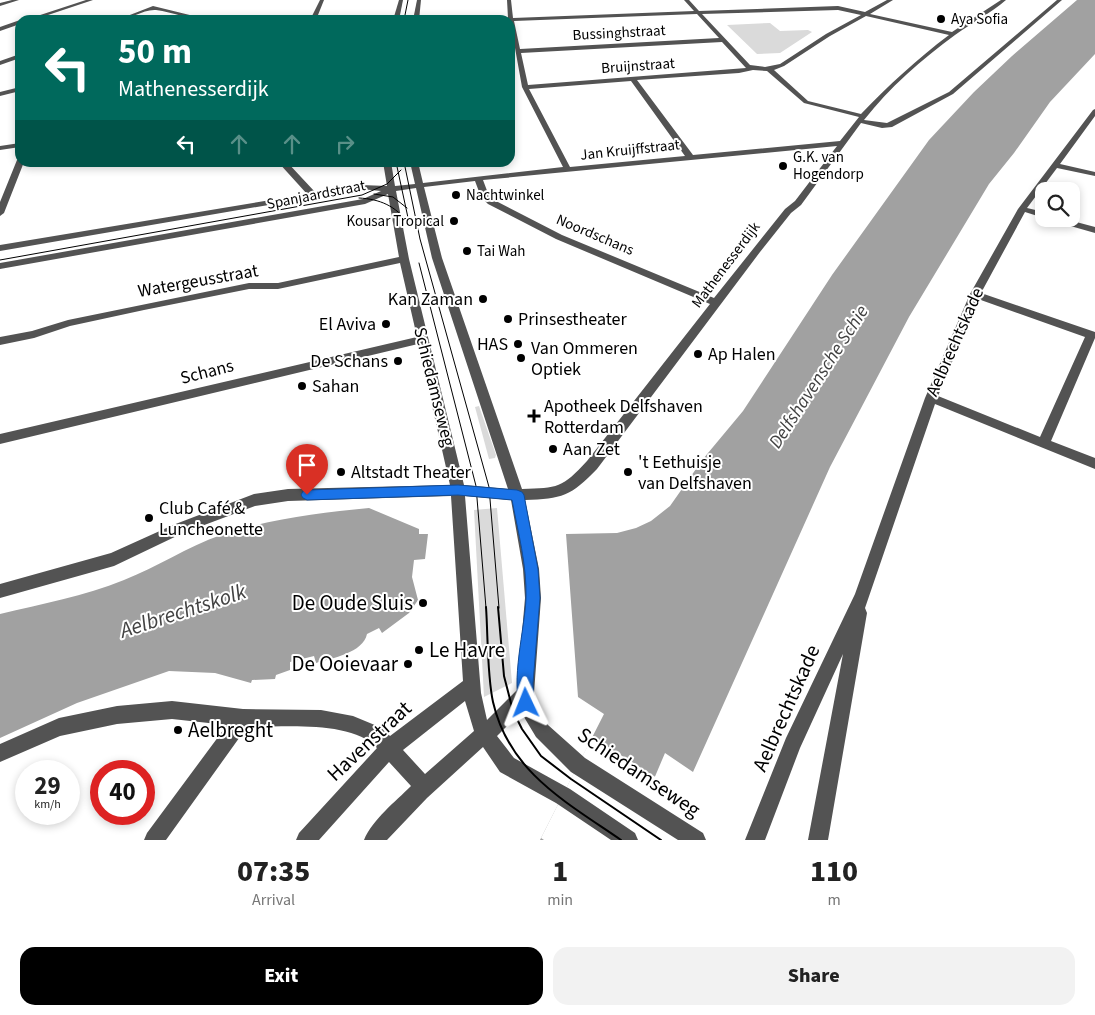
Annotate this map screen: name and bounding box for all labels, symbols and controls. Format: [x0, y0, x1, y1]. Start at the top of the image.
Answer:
place label: Aya Sofia [951, 9, 1008, 30]
marker: Aya Sofia [935, 13, 947, 25]
street label: Bussinghstraat [572, 20, 666, 46]
text: 50 m [118, 27, 192, 77]
icon: left [35, 35, 100, 100]
street label: Bruijnstraat [601, 53, 675, 79]
text: Mathenesserdijk [118, 73, 269, 105]
icon: left [172, 130, 200, 158]
icon: ahead [225, 130, 253, 158]
icon: ahead [278, 130, 306, 158]
icon: right [331, 130, 359, 158]
street label: Jan Kruijffstraat [579, 134, 681, 166]
place label: G.K. van Hogendorp [793, 147, 864, 185]
marker: G.K. van Hogendorp [777, 160, 789, 172]
street label: Spanjaardstraat [265, 175, 367, 215]
map controls [1035, 182, 1080, 227]
button: search [1035, 182, 1080, 227]
place label: Nachtwinkel [466, 185, 545, 206]
marker: Nachtwinkel [450, 189, 462, 201]
street label: Noordschans [553, 209, 637, 261]
place label: Kousar Tropical [346, 211, 444, 232]
marker: Kousar Tropical [448, 215, 460, 227]
street label: Mathenesserdijk [687, 217, 766, 312]
place label: Tai Wah [477, 241, 525, 262]
marker: Tai Wah [461, 245, 473, 257]
street label: Watergeusstraat [136, 258, 260, 304]
street label: Aelbrechtskade [920, 284, 990, 400]
place label: Kan Zaman [388, 287, 473, 312]
marker: Kan Zaman [477, 293, 489, 305]
water label: Delfshavensche Schie [762, 300, 876, 454]
place label: Prinsestheater [518, 307, 628, 332]
place label: El Aviva [319, 312, 376, 337]
marker: Prinsestheater [502, 313, 514, 325]
marker: El Aviva [380, 318, 392, 330]
street label: Schiedamseweg [407, 325, 461, 449]
place label: HAS [477, 332, 508, 357]
place label: Van Ommeren Optiek [531, 336, 638, 382]
marker: HAS [512, 338, 524, 350]
place label: Ap Halen [708, 342, 776, 367]
marker: Ap Halen [692, 348, 704, 360]
place label: De Schans [310, 349, 388, 374]
marker: Van Ommeren Optiek [515, 352, 527, 364]
street label: Schans [178, 353, 236, 391]
marker: De Schans [392, 355, 404, 367]
place label: Sahan [312, 374, 359, 399]
marker: Sahan [296, 380, 308, 392]
place label: Apotheek Delfshaven Rotterdam [544, 394, 703, 440]
marker: Apotheek Delfshaven Rotterdam [528, 410, 540, 422]
place label: Aan Zet [563, 437, 620, 462]
marker: Aan Zet [547, 443, 559, 455]
pin [286, 444, 328, 495]
place label: 't Eethuisje van Delfshaven [638, 450, 752, 496]
icon: arrive [293, 451, 321, 479]
place label: Altstadt Theater [351, 460, 472, 485]
marker: Altstadt Theater [335, 466, 347, 478]
marker: 't Eethuisje van Delfshaven [622, 466, 634, 478]
place label: Club Café & Luncheonette [159, 496, 263, 542]
marker: Club Café & Luncheonette [143, 512, 155, 524]
water label: Aelbrechtskolk [114, 575, 251, 647]
place label: De Oude Sluis [292, 588, 413, 618]
marker: De Oude Sluis [417, 597, 429, 609]
place label: Le Havre [429, 635, 505, 665]
street label: Aelbrechtskade [745, 640, 827, 776]
marker: Le Havre [413, 644, 425, 656]
place label: De Ooievaar [292, 649, 399, 679]
marker: De Ooievaar [402, 658, 414, 670]
position arrow [499, 676, 551, 728]
street label: Havenstraat [320, 694, 418, 788]
place label: Aelbreght [188, 715, 273, 745]
street label: Schiedamseweg [572, 720, 707, 825]
marker: Aelbreght [172, 724, 184, 736]
speed limit sign: 40 [90, 760, 155, 825]
text: 29 [34, 768, 61, 804]
text: km/h [34, 796, 61, 813]
text: 07:35 [237, 850, 310, 893]
text: 1 [552, 850, 568, 893]
text: 110 [810, 850, 858, 893]
text: Arrival [252, 889, 295, 911]
text: min [547, 889, 573, 911]
text: m [827, 889, 841, 911]
button: Exit [20, 947, 543, 1005]
button: Share [553, 947, 1075, 1005]

